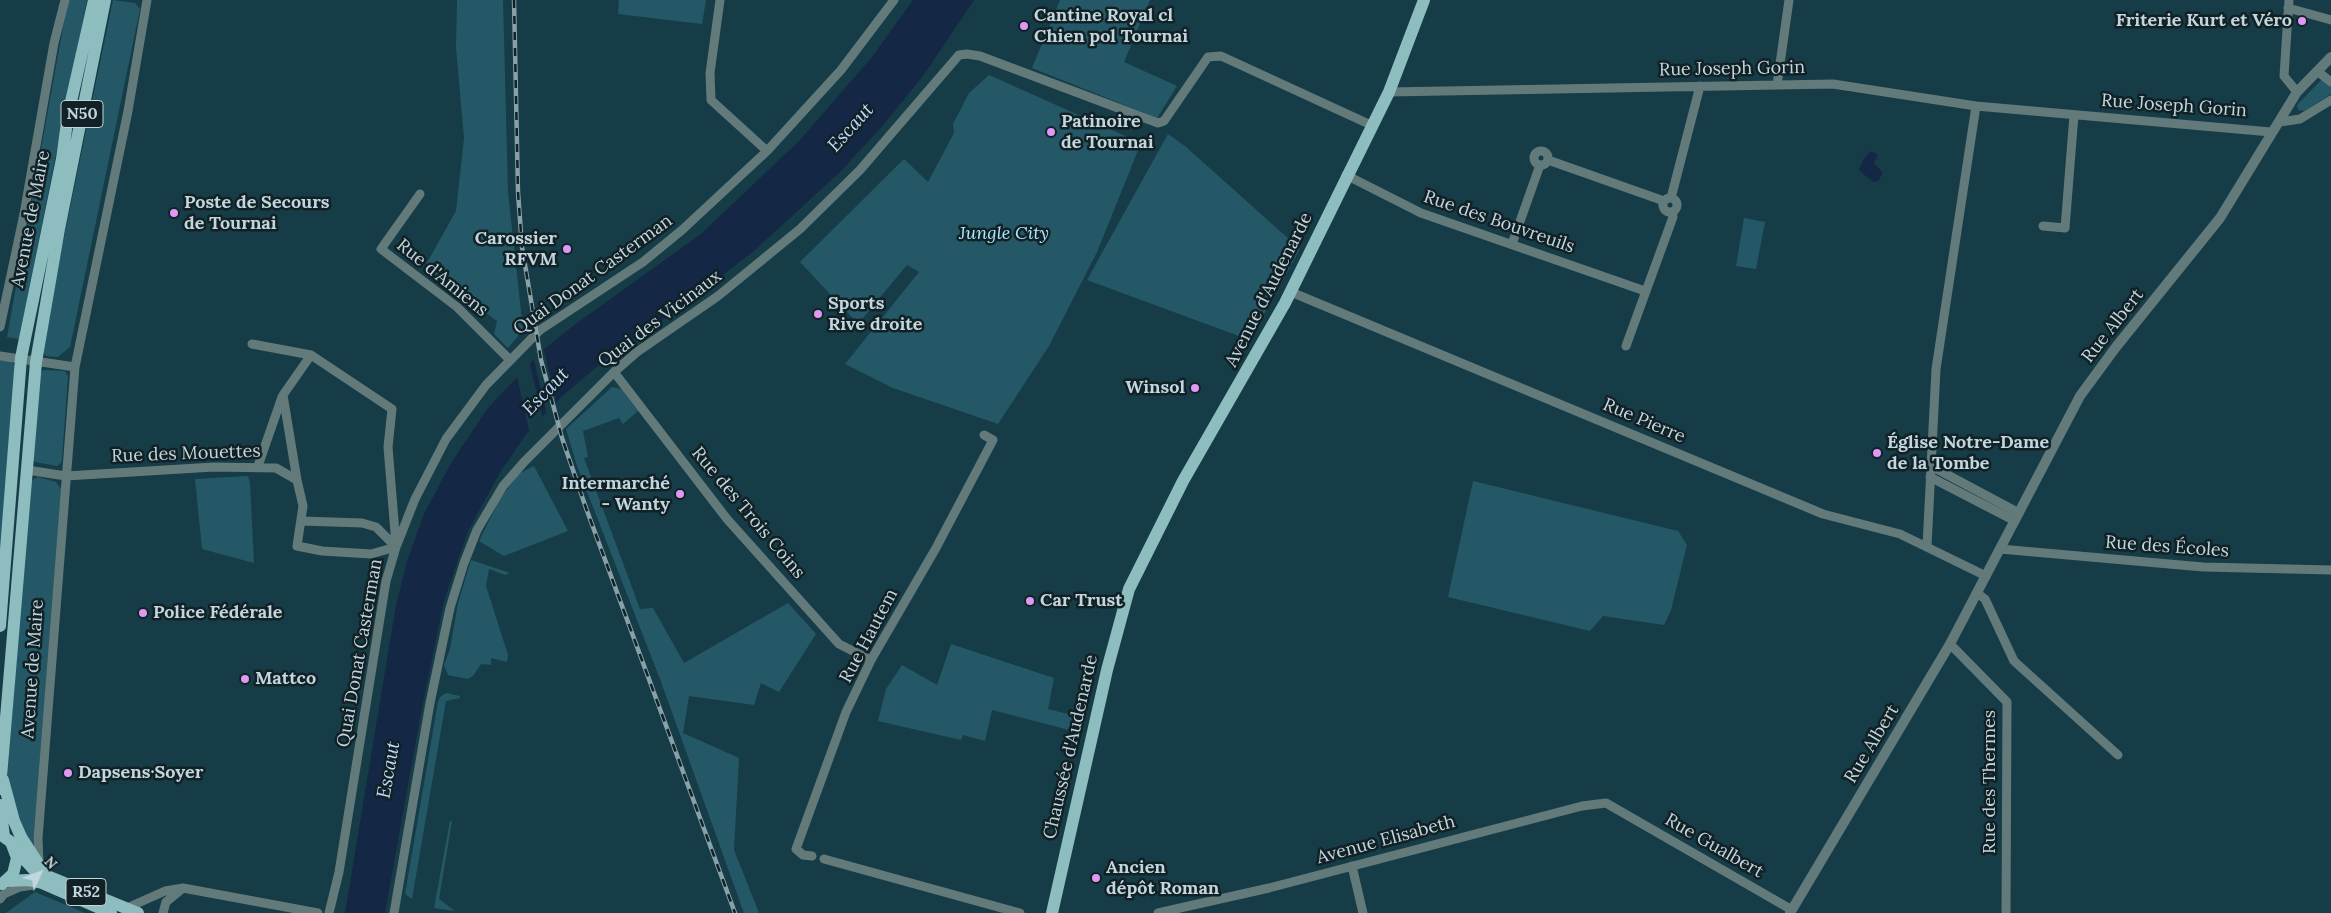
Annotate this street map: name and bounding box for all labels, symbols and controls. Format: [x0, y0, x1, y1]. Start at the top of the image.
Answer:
place label: Cantine Royal cl Chien pol Tournai [1034, 5, 1188, 48]
place label: Friterie Kurt et Véro [2116, 10, 2292, 32]
marker: Friterie Kurt et Véro [2296, 15, 2308, 27]
marker: Cantine Royal cl Chien pol Tournai [1018, 20, 1030, 32]
street label: Rue Joseph Gorin [1659, 57, 1805, 81]
street label: Rue Joseph Gorin [2100, 90, 2248, 122]
water label: Escaut [823, 99, 879, 157]
road number: N50 [61, 100, 103, 128]
place label: Patinoire de Tournai [1061, 111, 1154, 154]
marker: Patinoire de Tournai [1045, 126, 1057, 138]
street label: Avenue de Maire [7, 149, 55, 289]
street label: Rue des Bouvreuils [1421, 186, 1577, 258]
place label: Poste de Secours de Tournai [184, 192, 329, 234]
marker: Poste de Secours de Tournai [168, 207, 180, 219]
street label: Avenue d'Audenarde [1221, 209, 1317, 371]
street label: Quai Donat Casterman [509, 210, 677, 340]
park label: Jungle City [959, 223, 1049, 245]
place label: Carossier RFVM [475, 228, 557, 270]
street label: Rue d'Amiens [392, 234, 492, 322]
marker: Carossier RFVM [561, 243, 573, 255]
street label: Quai des Vicinaux [594, 265, 726, 373]
street label: Rue Albert [2077, 285, 2149, 367]
place label: Sports Rive droite [828, 293, 922, 336]
marker: Sports Rive droite [812, 308, 824, 320]
water label: Escaut [518, 363, 574, 421]
place label: Winsol [1125, 377, 1185, 399]
marker: Winsol [1189, 382, 1201, 394]
street label: Rue Pierre [1600, 394, 1688, 448]
place label: Église Notre-Dame de la Tombe [1887, 432, 2049, 474]
street label: Rue des Mouettes [111, 441, 261, 467]
street label: Rue des Trois Coins [687, 443, 809, 583]
marker: Église Notre-Dame de la Tombe [1871, 447, 1883, 459]
place label: Intermarché - Wanty [561, 473, 670, 516]
marker: Intermarché - Wanty [674, 488, 686, 500]
street label: Rue des Écoles [2104, 532, 2230, 562]
street label: Quai Donat Casterman [333, 557, 387, 749]
street label: Rue Hautem [835, 585, 903, 687]
place label: Car Trust [1040, 590, 1123, 612]
marker: Car Trust [1024, 595, 1036, 607]
street label: Avenue de Maire [17, 599, 49, 739]
place label: Police Fédérale [153, 602, 282, 624]
marker: Police Fédérale [137, 607, 149, 619]
street label: Chaussée d'Audenarde [1039, 653, 1103, 841]
place label: Mattco [255, 668, 316, 690]
marker: Mattco [239, 673, 251, 685]
street label: Rue Albert [1840, 701, 1904, 787]
street label: Rue des Thermes [1979, 710, 2001, 854]
water label: Escaut [373, 740, 405, 800]
place label: Dapsens·Soyer [78, 762, 203, 784]
marker: Dapsens·Soyer [62, 767, 74, 779]
street label: Rue Gualbert [1661, 809, 1767, 883]
street label: Avenue Elisabeth [1314, 811, 1458, 869]
north arrow [15, 848, 65, 898]
text: N [41, 853, 61, 873]
place label: Ancien dépôt Roman [1106, 857, 1219, 900]
marker: Ancien dépôt Roman [1090, 872, 1102, 884]
road number: R52 [66, 879, 106, 906]

